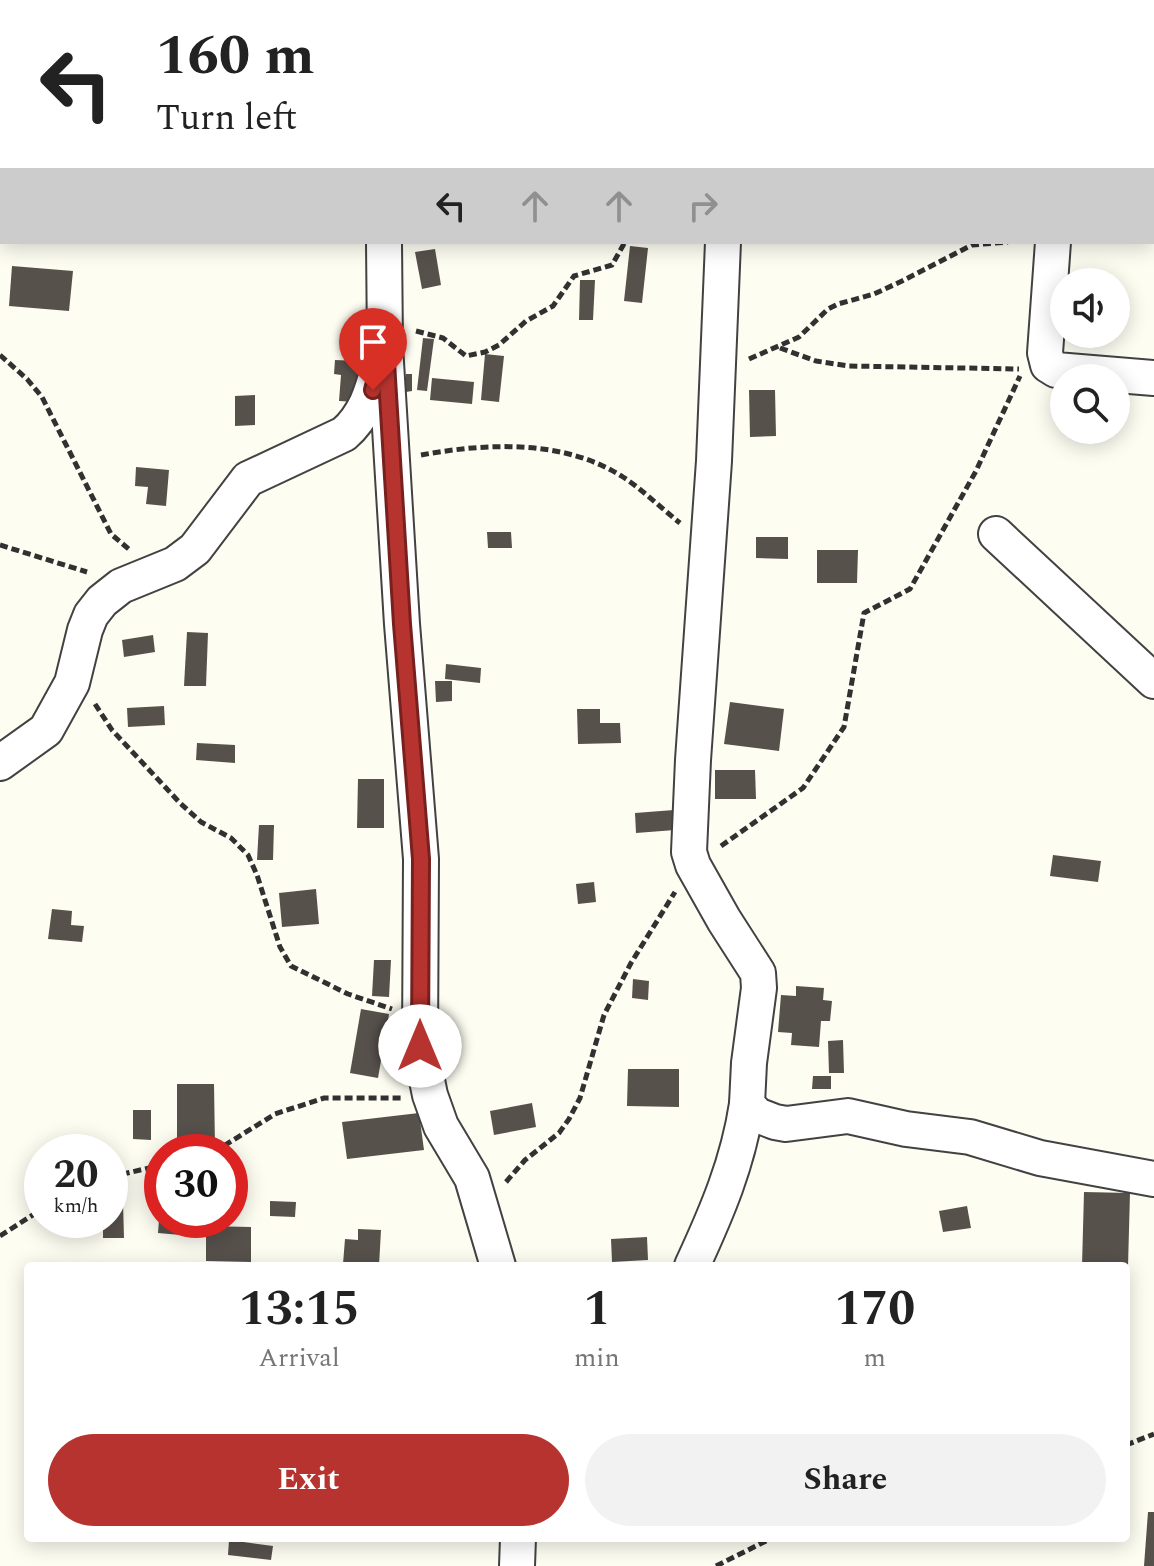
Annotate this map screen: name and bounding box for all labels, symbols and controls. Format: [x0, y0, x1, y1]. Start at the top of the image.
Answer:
text: 160 m [156, 14, 315, 99]
icon: left [24, 32, 128, 136]
text: Turn left [156, 91, 297, 146]
icon: left [429, 184, 473, 228]
icon: ahead [513, 184, 557, 228]
icon: ahead [597, 184, 641, 228]
icon: right [681, 184, 725, 228]
map controls [1050, 268, 1130, 444]
button: sound [1050, 268, 1130, 348]
pin [339, 308, 407, 390]
icon: arrive [351, 320, 395, 364]
button: search [1050, 364, 1130, 444]
position arrow [378, 1004, 462, 1088]
speed limit sign: 30 [144, 1134, 248, 1238]
text: 20 [54, 1145, 98, 1206]
text: km/h [54, 1191, 99, 1221]
text: 13:15 [239, 1273, 359, 1346]
text: 1 [583, 1273, 610, 1346]
text: 170 [834, 1273, 915, 1346]
text: Arrival [259, 1338, 340, 1378]
text: min [574, 1338, 620, 1378]
text: m [864, 1338, 886, 1378]
button: Exit [48, 1434, 569, 1526]
button: Share [585, 1434, 1106, 1526]

